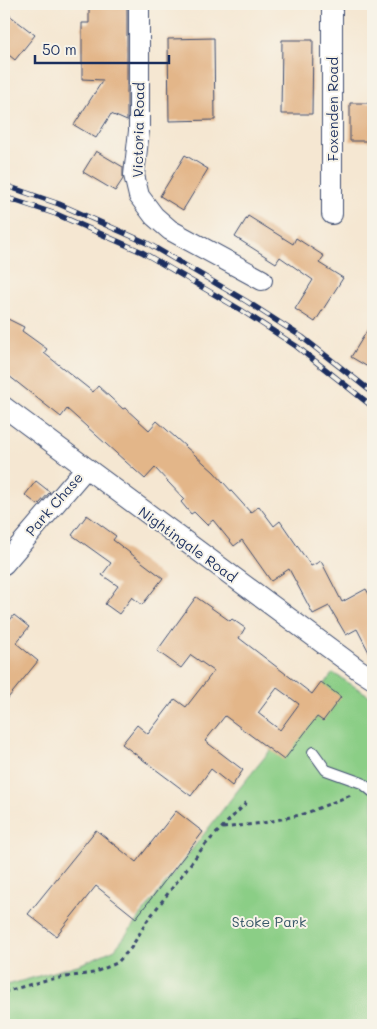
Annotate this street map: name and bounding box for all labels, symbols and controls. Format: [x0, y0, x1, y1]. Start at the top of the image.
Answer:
scale bar [35, 32, 169, 64]
text: 50 m [42, 39, 77, 59]
street label: Foxenden Road [323, 57, 342, 161]
street label: Victoria Road [128, 82, 148, 178]
street label: Park Chase [21, 468, 87, 540]
street label: Nightingale Road [135, 502, 241, 586]
park label: Stoke Park [232, 912, 306, 931]

